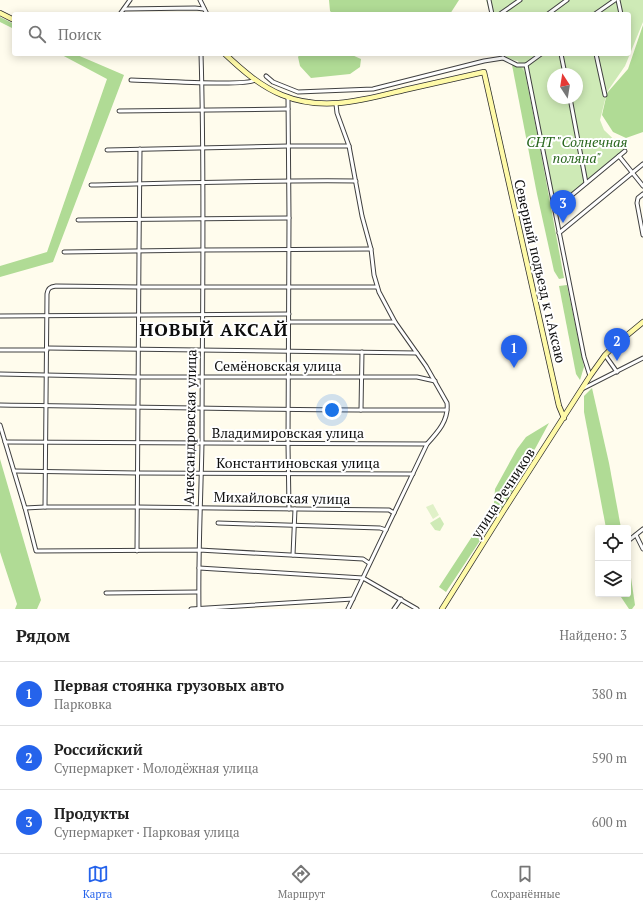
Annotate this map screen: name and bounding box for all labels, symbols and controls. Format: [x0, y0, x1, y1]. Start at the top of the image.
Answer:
search box [12, 12, 631, 56]
icon: search [26, 23, 48, 45]
text: Поиск [58, 24, 101, 44]
north arrow [547, 68, 583, 104]
park label: СНТ "Солнечная поляна" [526, 132, 628, 167]
street label: Северный подъезд к г.Аксаю [510, 177, 571, 365]
pin: 3 [550, 190, 576, 223]
district label: НОВЫЙ АКСАЙ [139, 317, 289, 341]
pin: 2 [604, 328, 630, 361]
pin: 1 [501, 335, 527, 368]
street label: Александровская улица [179, 349, 200, 505]
street label: Семёновская улица [214, 356, 342, 375]
your location [322, 400, 342, 420]
street label: Владимировская улица [212, 423, 364, 442]
street label: улица Речников [466, 444, 539, 542]
street label: Константиновская улица [216, 453, 380, 472]
street label: Михайловская улица [213, 487, 351, 508]
map controls [595, 525, 631, 597]
button: locate [595, 525, 631, 561]
button: layers [595, 561, 631, 597]
text: Рядом [16, 624, 70, 647]
text: Найдено: 3 [560, 626, 627, 644]
text: Первая стоянка грузовых авто [54, 675, 284, 695]
text: 1 [25, 685, 33, 703]
text: 380 m [592, 685, 627, 703]
text: Парковка [54, 695, 112, 713]
text: Российский [54, 739, 143, 759]
text: 2 [25, 749, 33, 767]
text: 590 m [592, 749, 627, 767]
text: Супермаркет · Молодёжная улица [54, 759, 259, 777]
text: Продукты [54, 803, 130, 823]
text: 3 [25, 813, 33, 831]
text: 600 m [592, 813, 627, 831]
text: Супермаркет · Парковая улица [54, 823, 240, 841]
tab: Карта [83, 863, 112, 901]
tab: Маршрут [278, 863, 325, 901]
tab: Сохранённые [491, 863, 560, 901]

